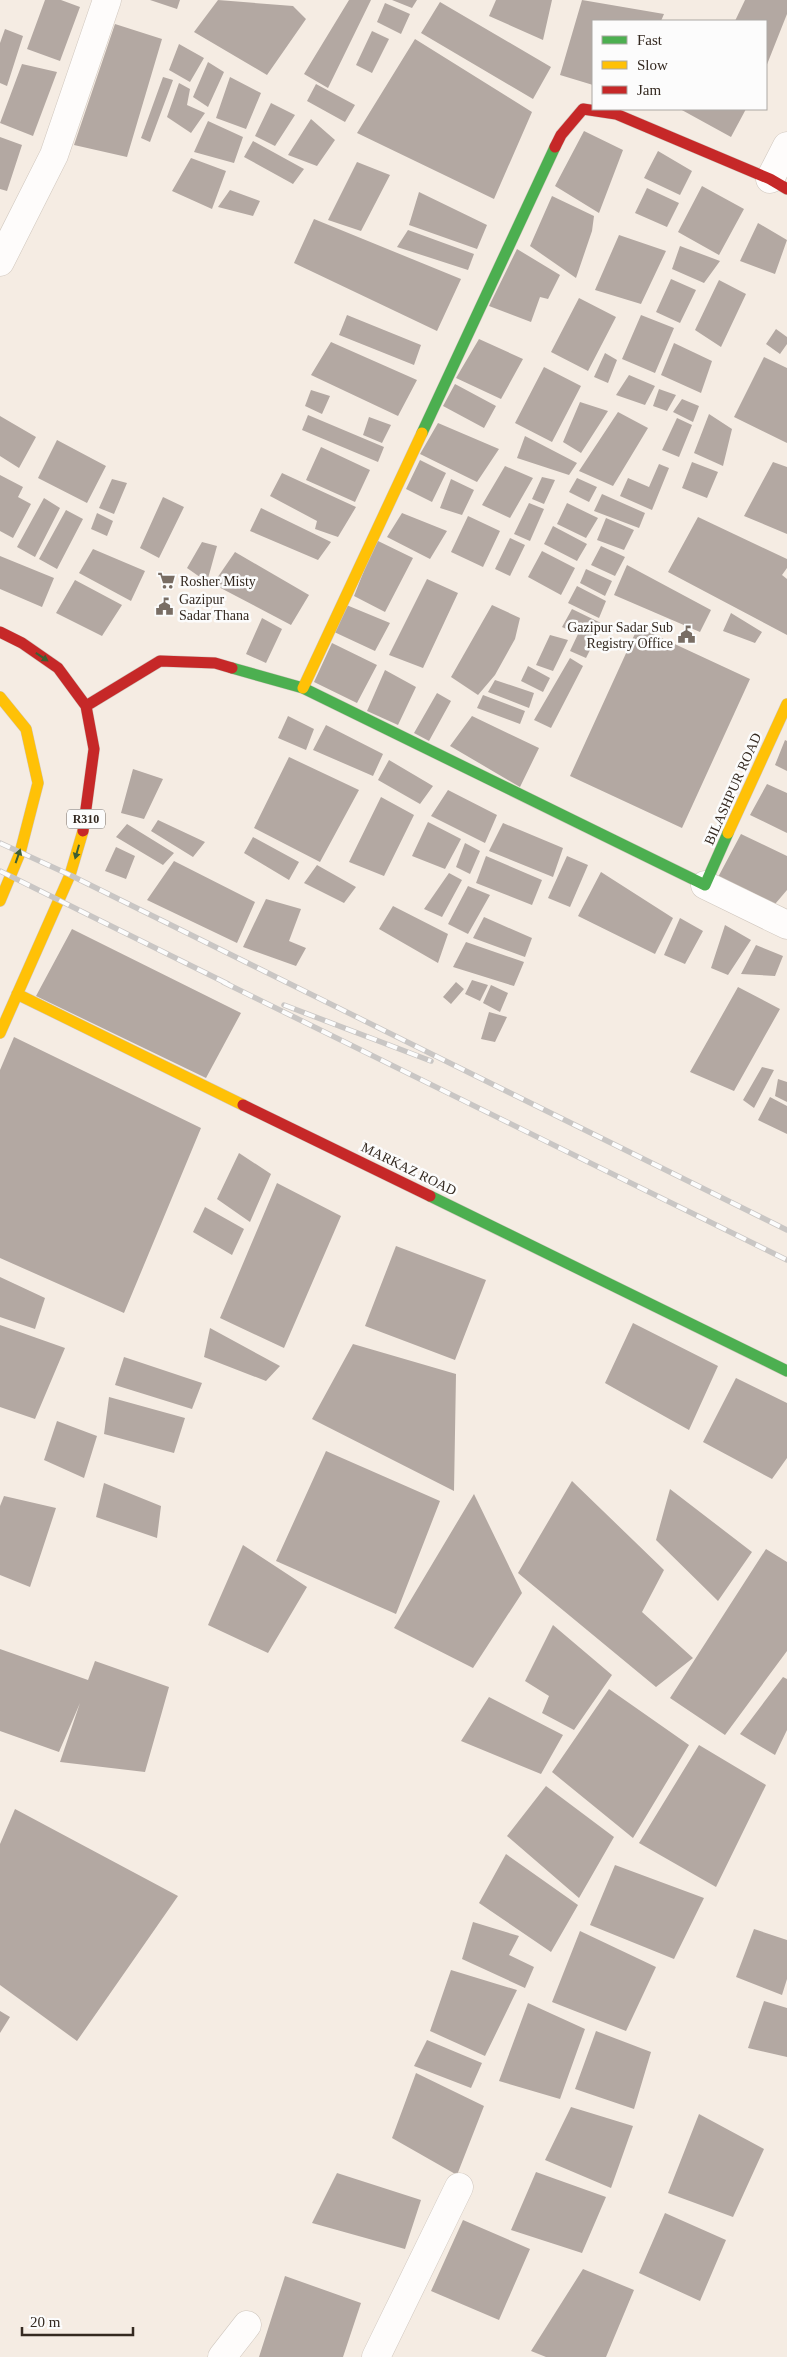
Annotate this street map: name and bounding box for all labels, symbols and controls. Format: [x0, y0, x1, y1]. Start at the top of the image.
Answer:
legend [592, 20, 767, 110]
text: Fast [637, 32, 663, 48]
text: Slow [637, 57, 668, 73]
text: Jam [637, 82, 661, 98]
supermarket icon: Rosher Misty [156, 571, 176, 591]
place label: Rosher Misty [180, 574, 256, 589]
place label: Gazipur Sadar Thana [179, 592, 250, 623]
public building icon: Gazipur Sadar Thana [155, 597, 175, 617]
place label: Gazipur Sadar Sub Registry Office [567, 620, 673, 651]
public building icon: Gazipur Sadar Sub Registry Office [677, 625, 697, 645]
one-way arrow [35, 652, 49, 662]
street label: BILASHPUR ROAD [702, 731, 764, 847]
road number: R310 [67, 810, 105, 829]
one-way arrow [72, 844, 80, 859]
one-way arrow [14, 848, 22, 863]
street label: MARKAZ ROAD [359, 1139, 459, 1199]
scale bar [22, 2304, 134, 2336]
text: 20 m [30, 2314, 61, 2330]

